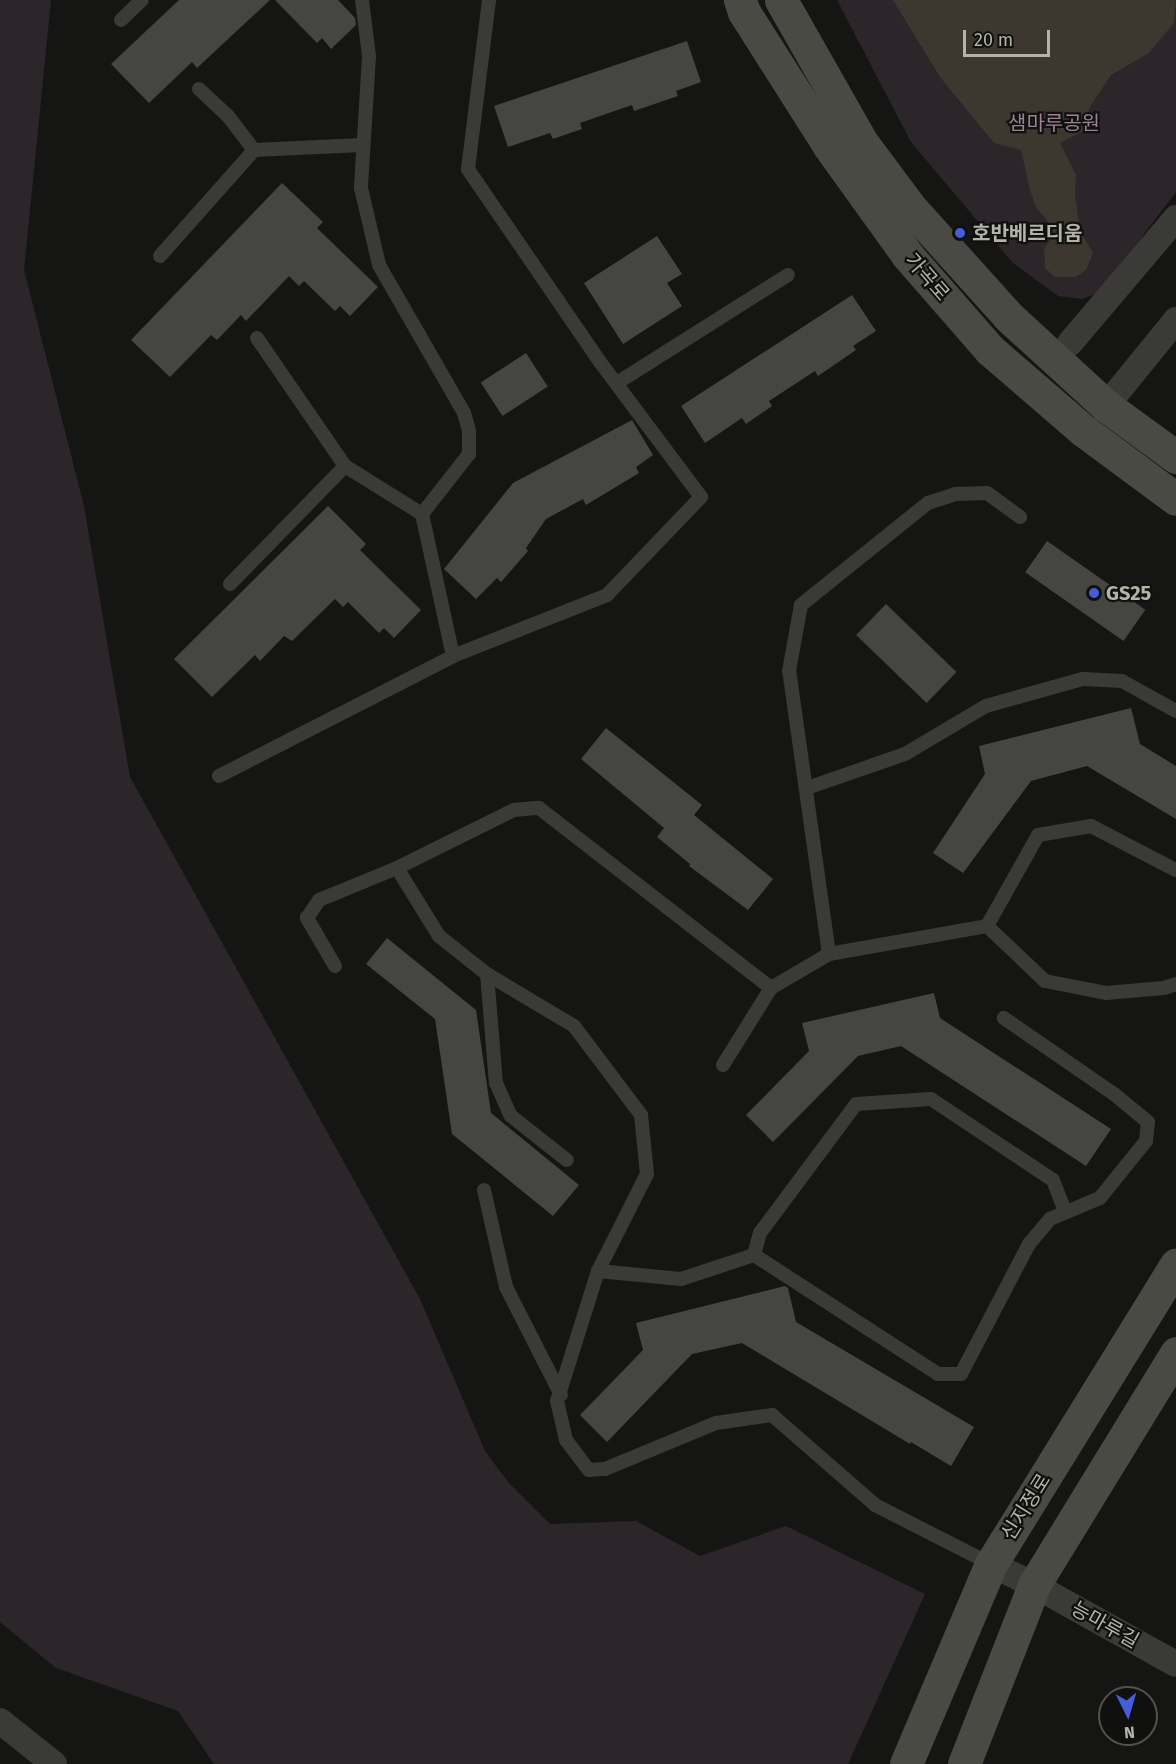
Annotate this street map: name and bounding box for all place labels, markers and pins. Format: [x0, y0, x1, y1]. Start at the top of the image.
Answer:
place label: 호반베르디움 [972, 221, 1082, 245]
marker: 호반베르디움 [953, 226, 967, 240]
place label: GS25 [1106, 581, 1151, 605]
marker: GS25 [1087, 586, 1101, 600]

